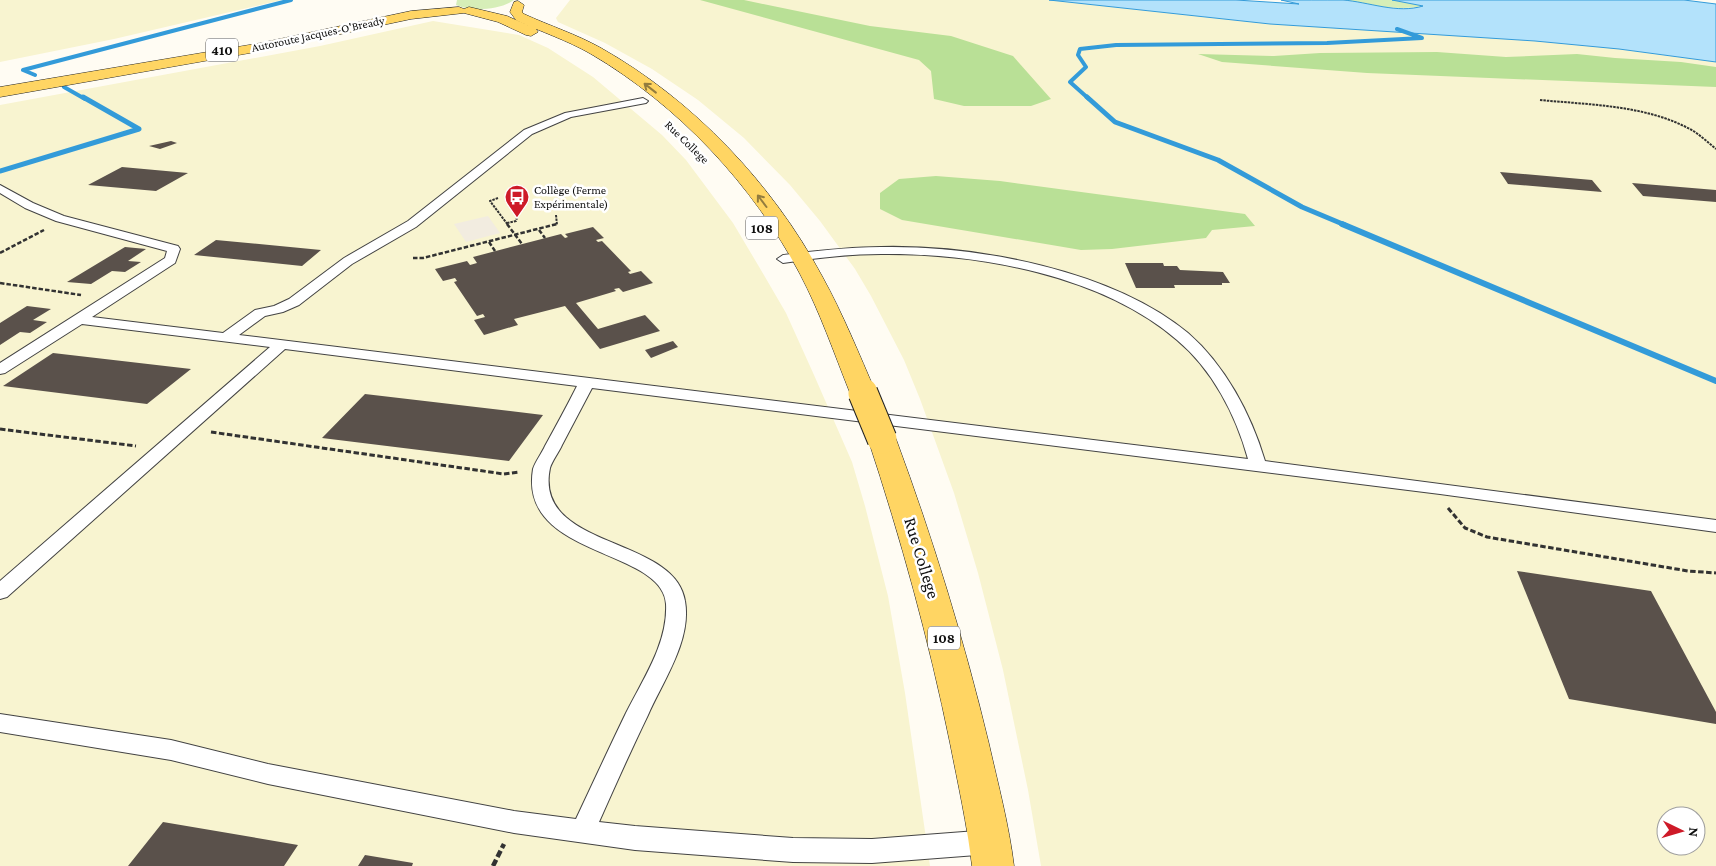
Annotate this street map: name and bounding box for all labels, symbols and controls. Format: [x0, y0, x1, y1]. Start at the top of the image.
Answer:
street label: Autoroute Jacques-O'Bready [250, 13, 386, 55]
road number: 410 [206, 38, 238, 62]
one-way arrow [643, 83, 657, 93]
street label: Rue College [662, 118, 712, 166]
place label: Collège (Ferme Expérimentale) [534, 183, 608, 211]
bus stop icon: Collège (Ferme Expérimentale) [504, 184, 530, 218]
one-way arrow [757, 195, 768, 208]
road number: 108 [746, 217, 778, 240]
street label: Rue College [900, 515, 944, 601]
road number: 108 [928, 626, 960, 650]
north arrow [1656, 806, 1706, 856]
text: N [1686, 827, 1702, 838]

